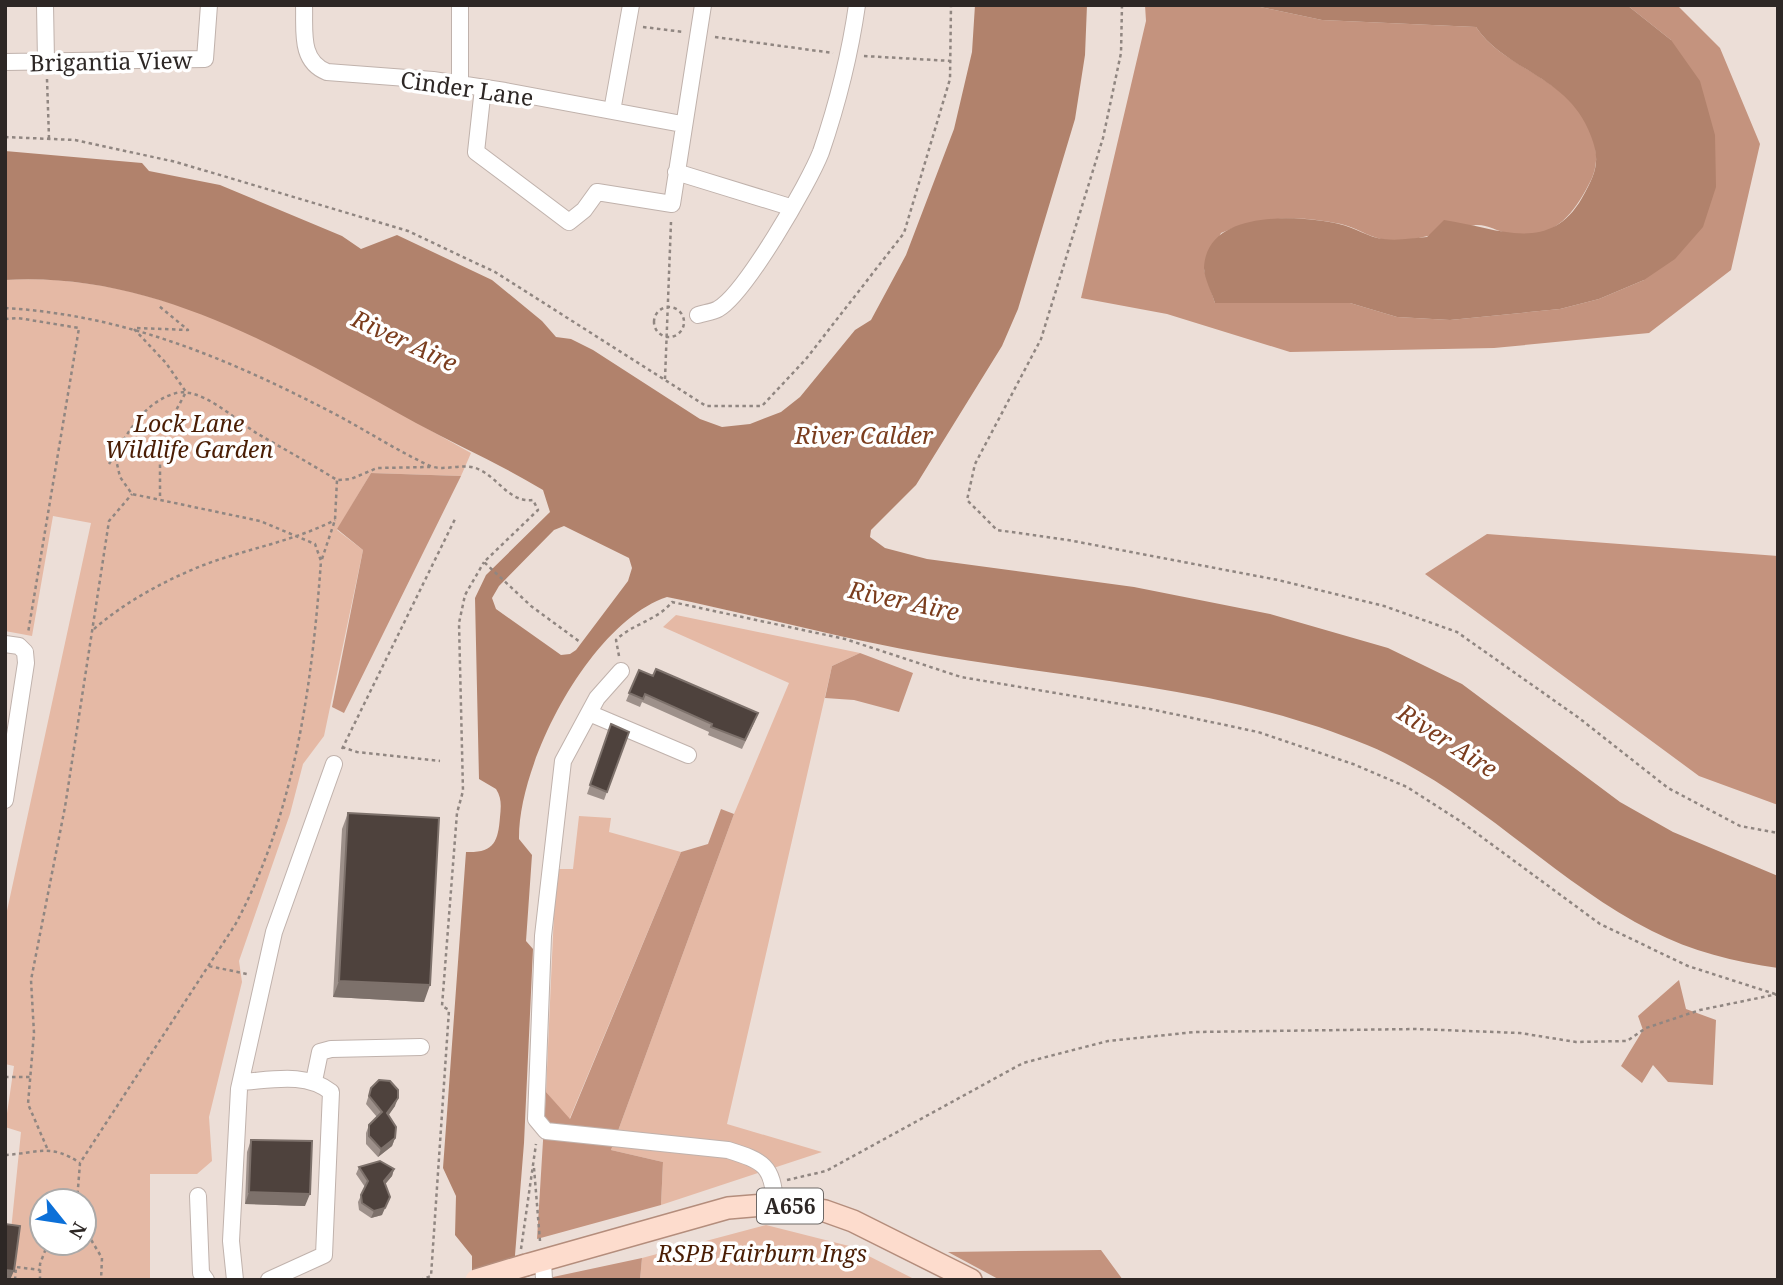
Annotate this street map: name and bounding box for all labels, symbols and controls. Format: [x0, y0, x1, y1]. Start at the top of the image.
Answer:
street label: Brigantia View [29, 44, 193, 78]
street label: Cinder Lane [398, 63, 536, 113]
water label: River Aire [346, 301, 463, 379]
park label: Lock Lane Wildlife Garden [105, 407, 273, 465]
water label: River Calder [794, 418, 934, 451]
water label: River Aire [845, 572, 962, 628]
water label: River Aire [1391, 695, 1504, 784]
north arrow [28, 1187, 98, 1257]
road number: A656 [757, 1188, 823, 1224]
text: N [63, 1218, 93, 1244]
park label: RSPB Fairburn Ings [656, 1237, 867, 1269]

